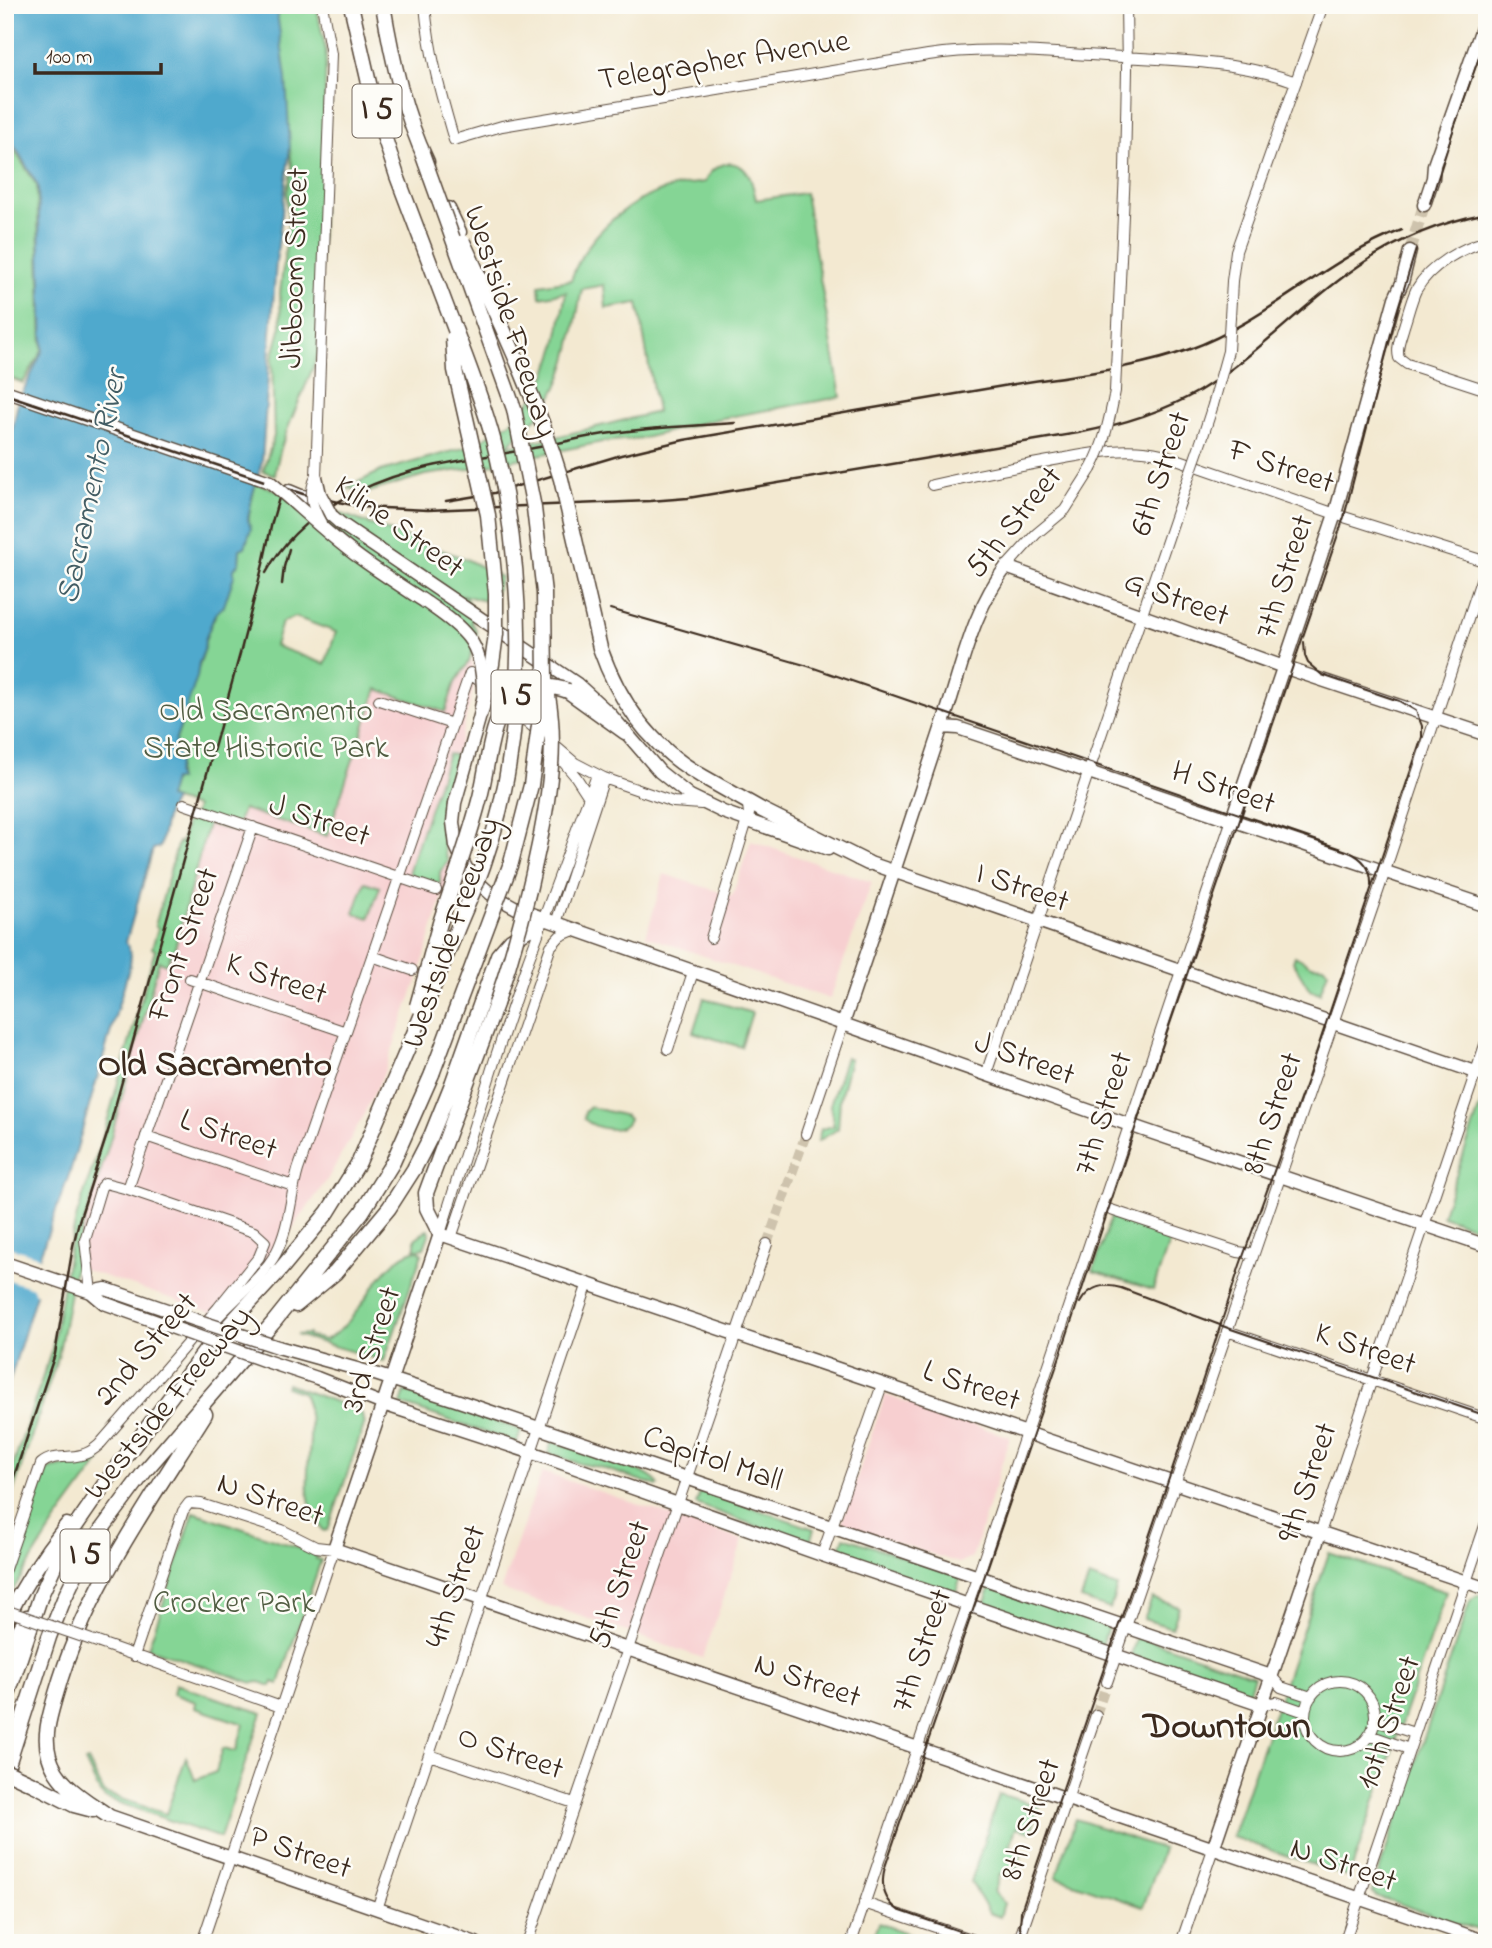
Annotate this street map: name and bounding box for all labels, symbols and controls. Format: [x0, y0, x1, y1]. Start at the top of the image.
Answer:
street label: Telegrapher Avenue [595, 19, 854, 105]
scale bar [35, 32, 161, 76]
text: 100 m [46, 43, 92, 73]
road number: I 5 [352, 85, 402, 138]
street label: Jibboom Street [269, 167, 323, 369]
street label: Westside Freeway [449, 200, 569, 444]
water label: Sacramento River [45, 362, 142, 608]
street label: 6th Street [1119, 405, 1205, 542]
street label: F Street [1221, 428, 1341, 508]
street label: 5th Street [955, 456, 1075, 589]
street label: Kiline Street [323, 465, 473, 592]
street label: 7th Street [1244, 509, 1328, 645]
street label: G Street [1117, 559, 1235, 641]
road number: I 5 [491, 670, 540, 724]
park label: Old Sacramento State Historic Park [143, 689, 390, 773]
street label: H Street [1165, 749, 1282, 829]
street label: J Street [262, 783, 376, 861]
street label: Westside Freeway [391, 811, 515, 1055]
street label: I Street [969, 851, 1075, 927]
street label: Front Street [136, 862, 233, 1029]
street label: K Street [219, 941, 333, 1019]
street label: J Street [967, 1020, 1081, 1100]
district label: Old Sacramento [98, 1041, 332, 1092]
street label: 7th Street [1063, 1046, 1147, 1182]
street label: 8th Street [1231, 1046, 1317, 1181]
street label: L Street [173, 1097, 283, 1175]
street label: 3rd Street [331, 1281, 415, 1419]
street label: 2nd Street [84, 1282, 210, 1418]
street label: Westside Freeway [73, 1296, 265, 1512]
street label: K Street [1308, 1311, 1422, 1389]
street label: L Street [916, 1348, 1026, 1426]
street label: Capitol Mall [636, 1414, 788, 1506]
street label: 9th Street [1267, 1416, 1352, 1549]
street label: N Street [210, 1461, 330, 1541]
street label: 5th Street [577, 1514, 665, 1655]
street label: 4th Street [414, 1519, 500, 1655]
road number: I 5 [60, 1530, 110, 1582]
park label: Crocker Park [153, 1581, 316, 1628]
street label: 7th Street [880, 1583, 966, 1719]
street label: N Street [747, 1642, 867, 1722]
street label: 10th Street [1345, 1650, 1435, 1796]
district label: Downtown [1141, 1700, 1311, 1756]
street label: O Street [451, 1714, 570, 1794]
street label: 8th Street [989, 1752, 1075, 1887]
street label: P Street [243, 1815, 358, 1893]
street label: N Street [1283, 1826, 1403, 1906]

